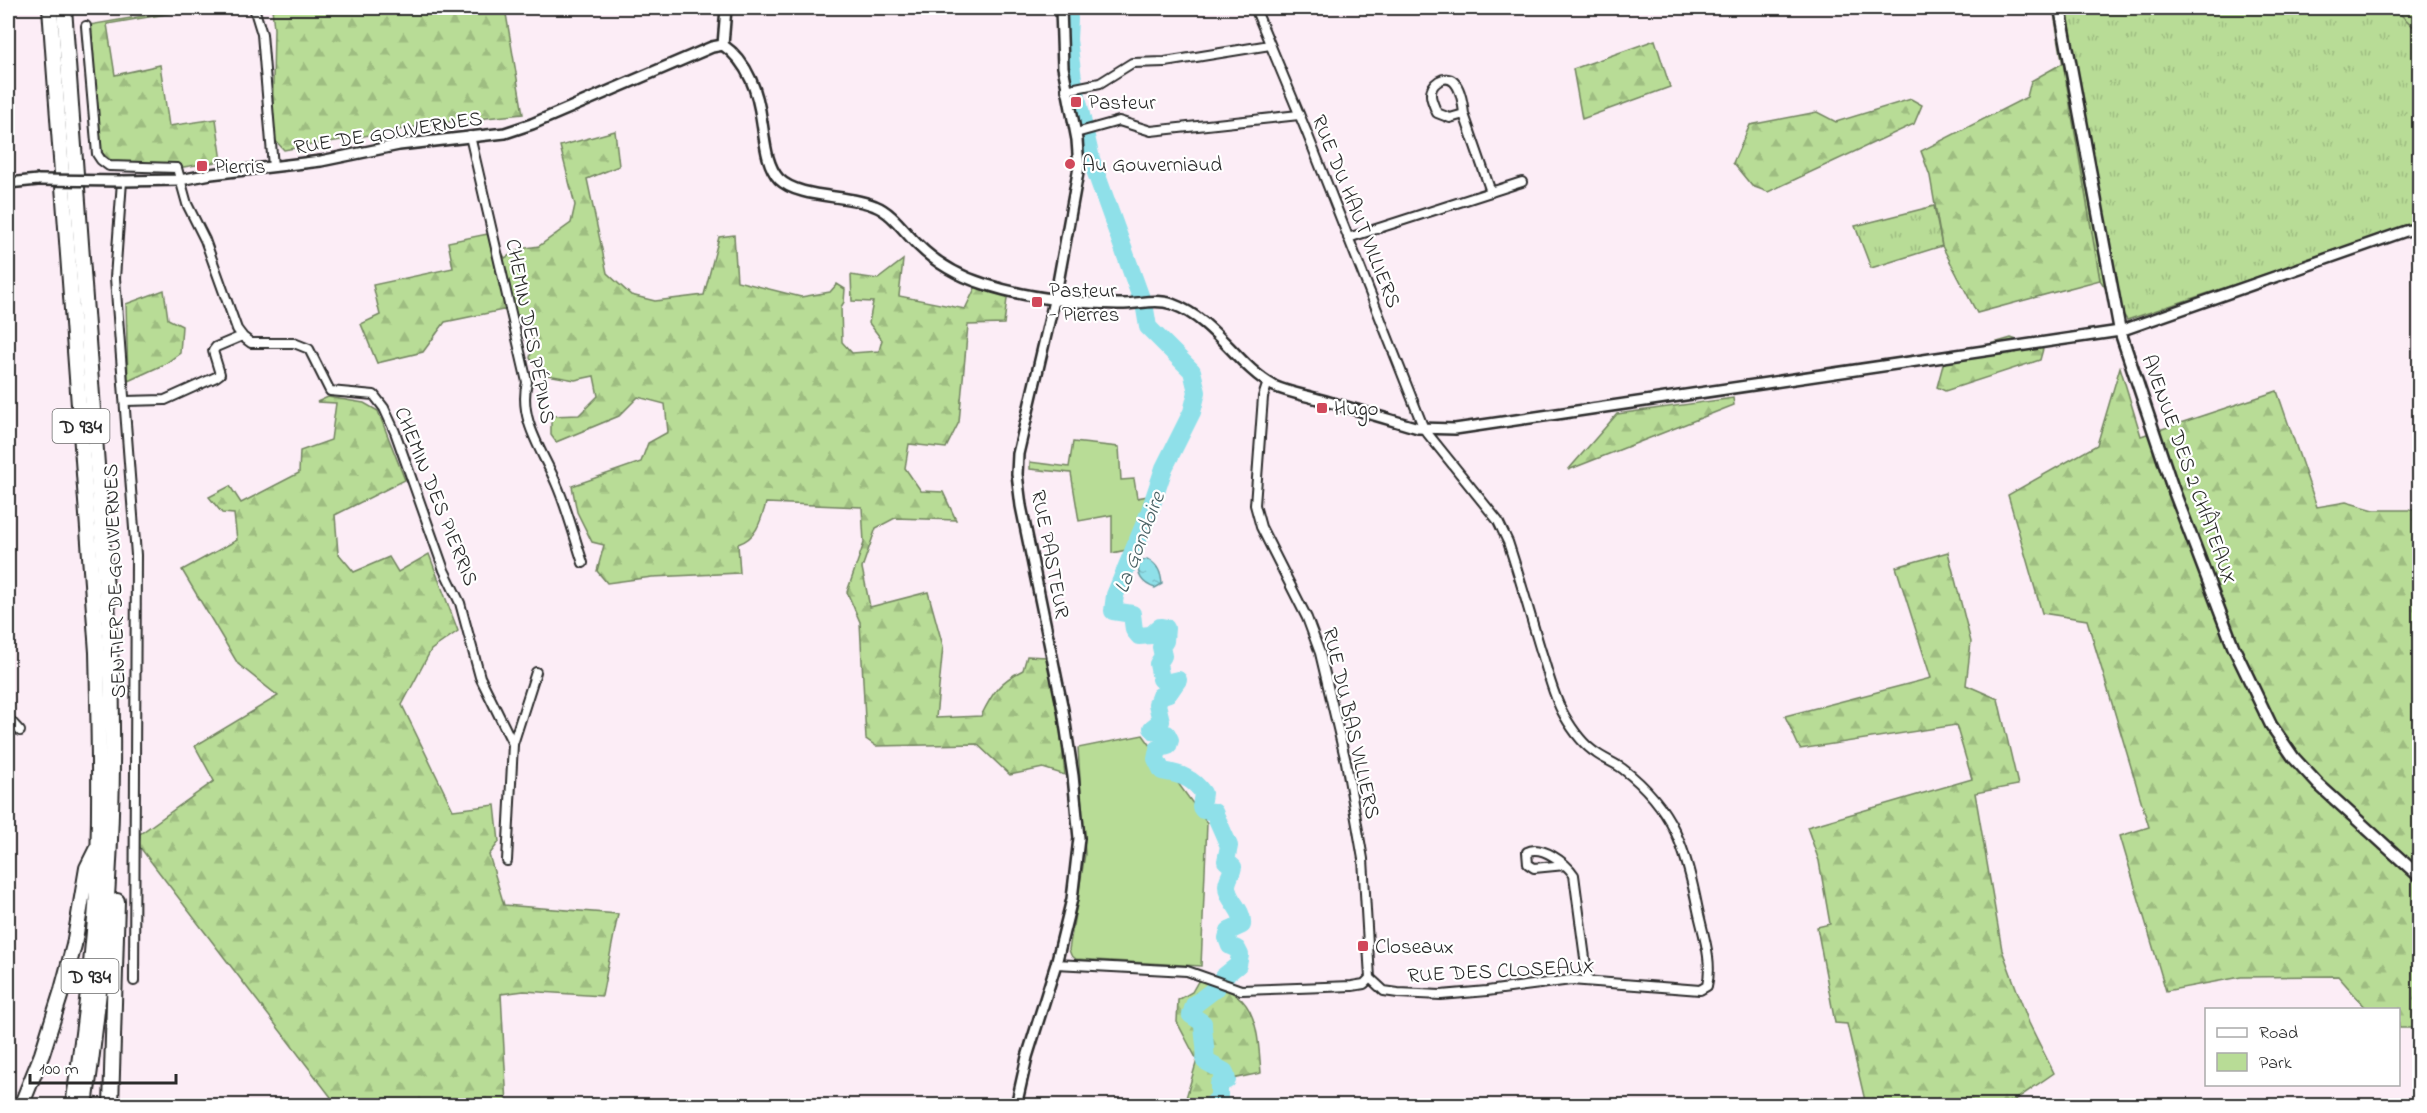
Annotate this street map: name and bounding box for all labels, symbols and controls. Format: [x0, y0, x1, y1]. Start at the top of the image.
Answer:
place label: Pasteur [1088, 89, 1156, 119]
marker: Pasteur [1069, 95, 1083, 109]
street label: RUE DE GOUVERNES [292, 104, 485, 164]
street label: RUE DU HAUT VILLIERS [1303, 111, 1408, 313]
place label: Au Gouverniaud [1082, 151, 1222, 181]
place label: Pierris [214, 153, 266, 183]
marker: Au Gouverniaud [1063, 157, 1077, 171]
marker: Pierris [195, 159, 209, 173]
street label: CHEMIN DES PÉPINS [496, 236, 562, 426]
place label: Pasteur - Pierres [1049, 277, 1119, 331]
marker: Pasteur - Pierres [1030, 295, 1044, 309]
street label: AVENUE DES 2 CHÂTEAUX [2133, 350, 2246, 589]
place label: Hugo [1334, 395, 1379, 427]
marker: Hugo [1315, 401, 1329, 415]
street label: CHEMIN DES PIERRIS [386, 403, 485, 591]
road number: D 934 [52, 409, 110, 443]
street label: SENTIER DE GOUVERNES [97, 463, 135, 699]
water label: La Gondoire [1107, 487, 1175, 598]
street label: RUE PASTEUR [1022, 488, 1076, 621]
street label: RUE DU BAS VILLIERS [1313, 625, 1387, 822]
place label: Closeaux [1375, 933, 1454, 963]
marker: Closeaux [1356, 939, 1370, 953]
street label: RUE DES CLOSEAUX [1407, 952, 1595, 992]
road number: D 934 [62, 959, 118, 993]
legend [2205, 1008, 2400, 1086]
text: Road [2259, 1021, 2298, 1047]
scale bar [30, 1047, 176, 1085]
text: Park [2259, 1051, 2292, 1077]
text: 100 m [39, 1057, 79, 1083]

